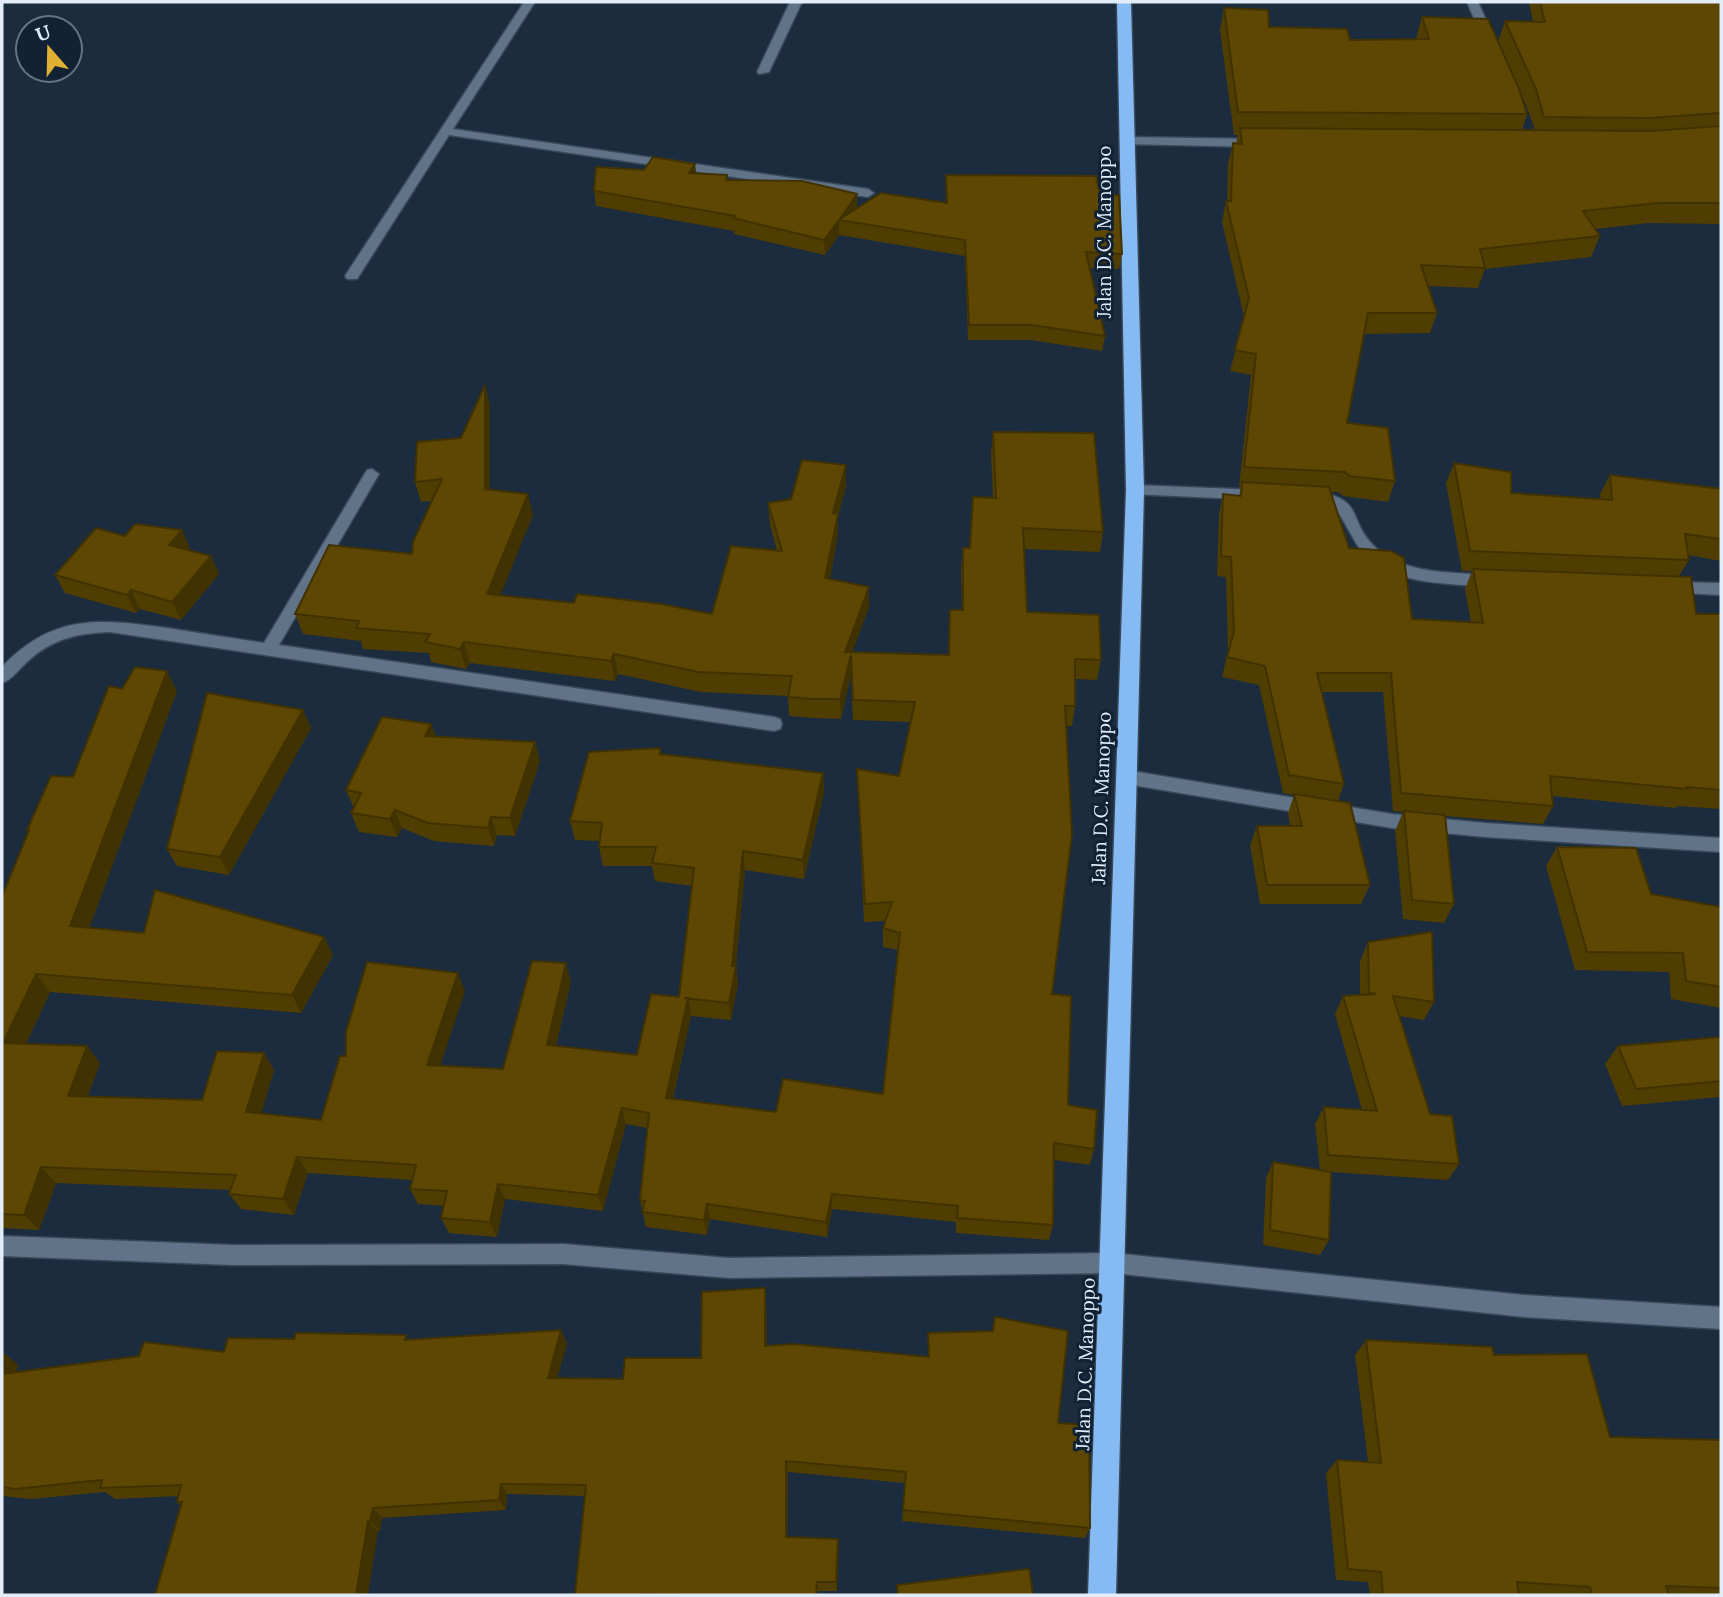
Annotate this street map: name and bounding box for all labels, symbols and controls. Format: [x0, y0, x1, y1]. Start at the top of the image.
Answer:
north arrow [14, 14, 84, 84]
text: U [32, 19, 54, 47]
street label: Jalan D.C. Manoppo [1092, 146, 1116, 319]
street label: Jalan D.C. Manoppo [1086, 711, 1116, 886]
street label: Jalan D.C. Manoppo [1070, 1277, 1100, 1452]

